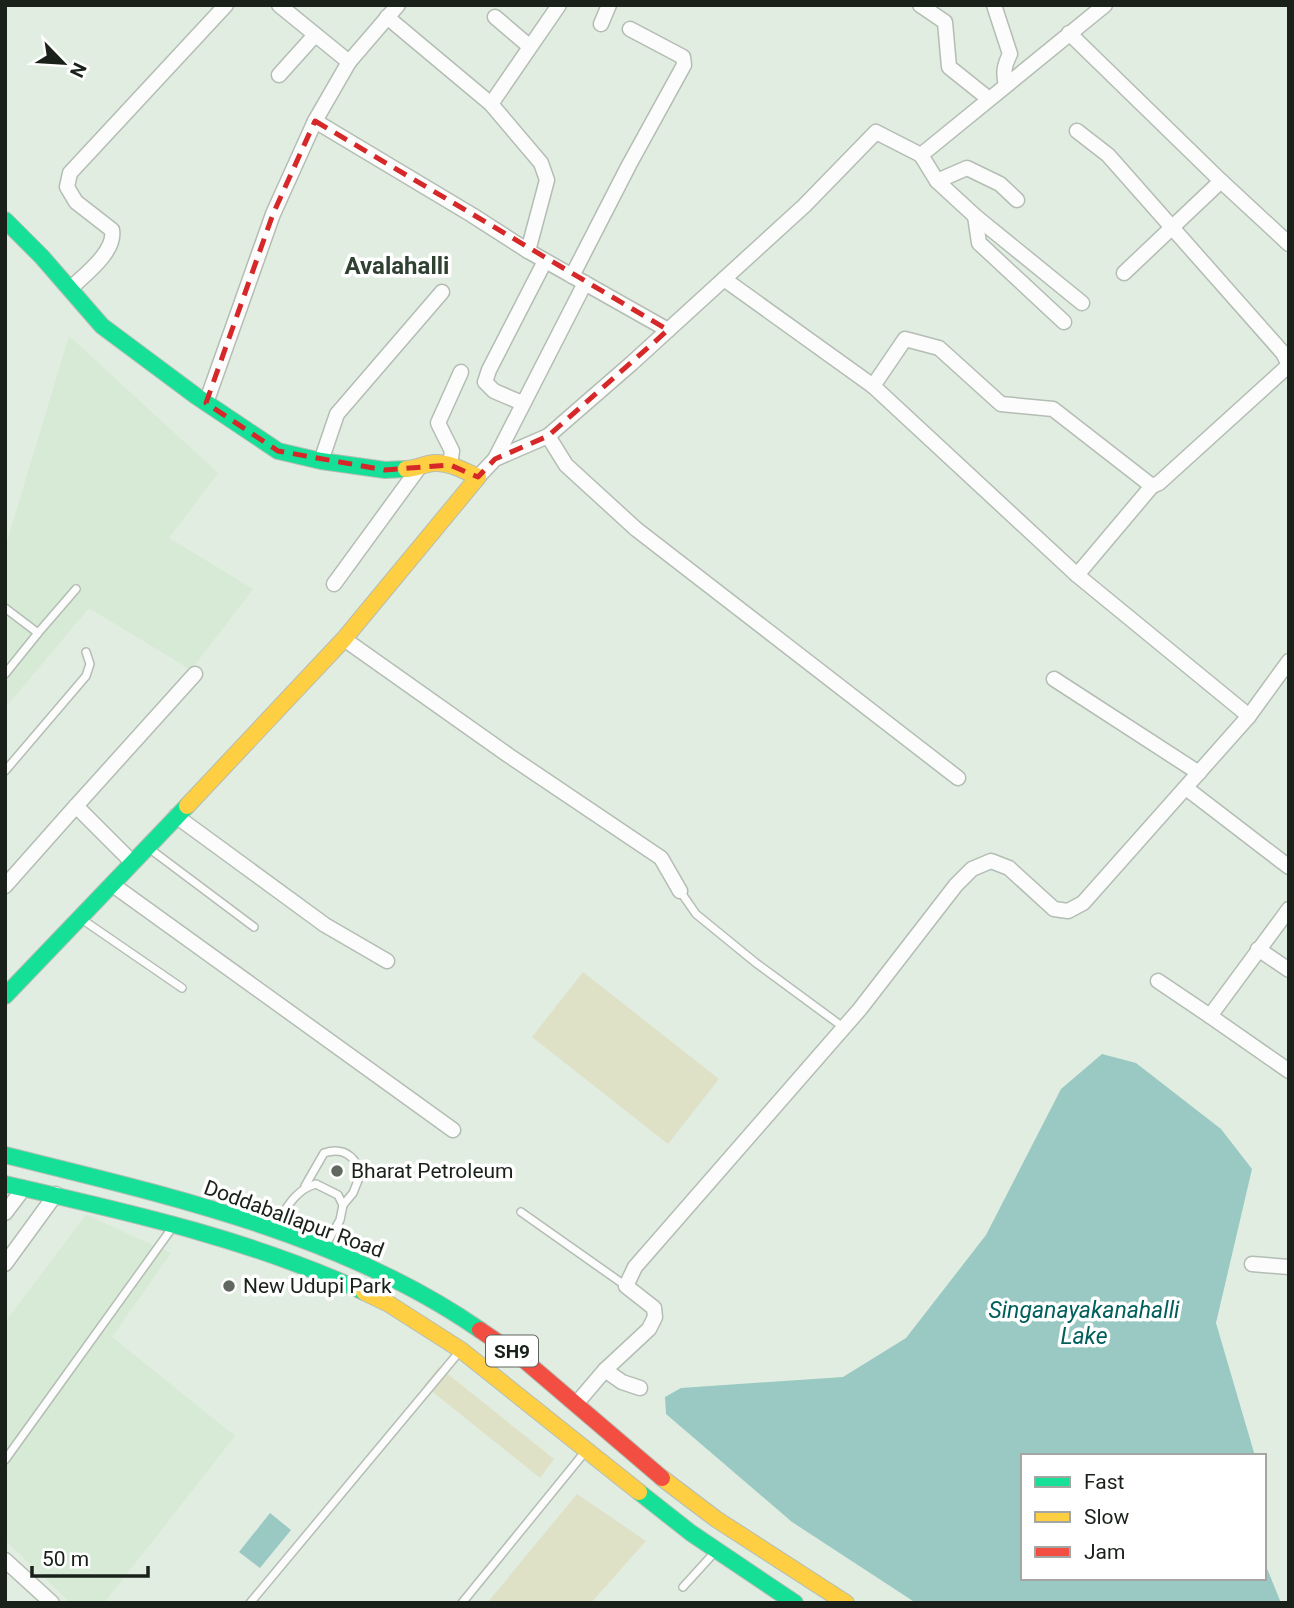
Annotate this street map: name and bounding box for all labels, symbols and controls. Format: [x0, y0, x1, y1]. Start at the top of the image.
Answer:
north arrow [28, 28, 98, 98]
text: N [65, 59, 91, 81]
district label: Avalahalli [345, 252, 449, 280]
place label: Bharat Petroleum [351, 1159, 514, 1183]
marker: Bharat Petroleum [329, 1163, 345, 1179]
street label: Doddaballapur Road [201, 1175, 387, 1263]
place label: New Udupi Park [243, 1274, 392, 1298]
marker: New Udupi Park [221, 1278, 237, 1294]
water label: Singanayakanahalli Lake [988, 1297, 1180, 1350]
road number: SH9 [486, 1336, 538, 1366]
legend [1021, 1454, 1266, 1580]
text: Fast [1084, 1470, 1125, 1494]
text: Slow [1084, 1505, 1130, 1529]
scale bar [32, 1534, 147, 1578]
text: Jam [1084, 1540, 1125, 1564]
text: 50 m [42, 1547, 89, 1571]

